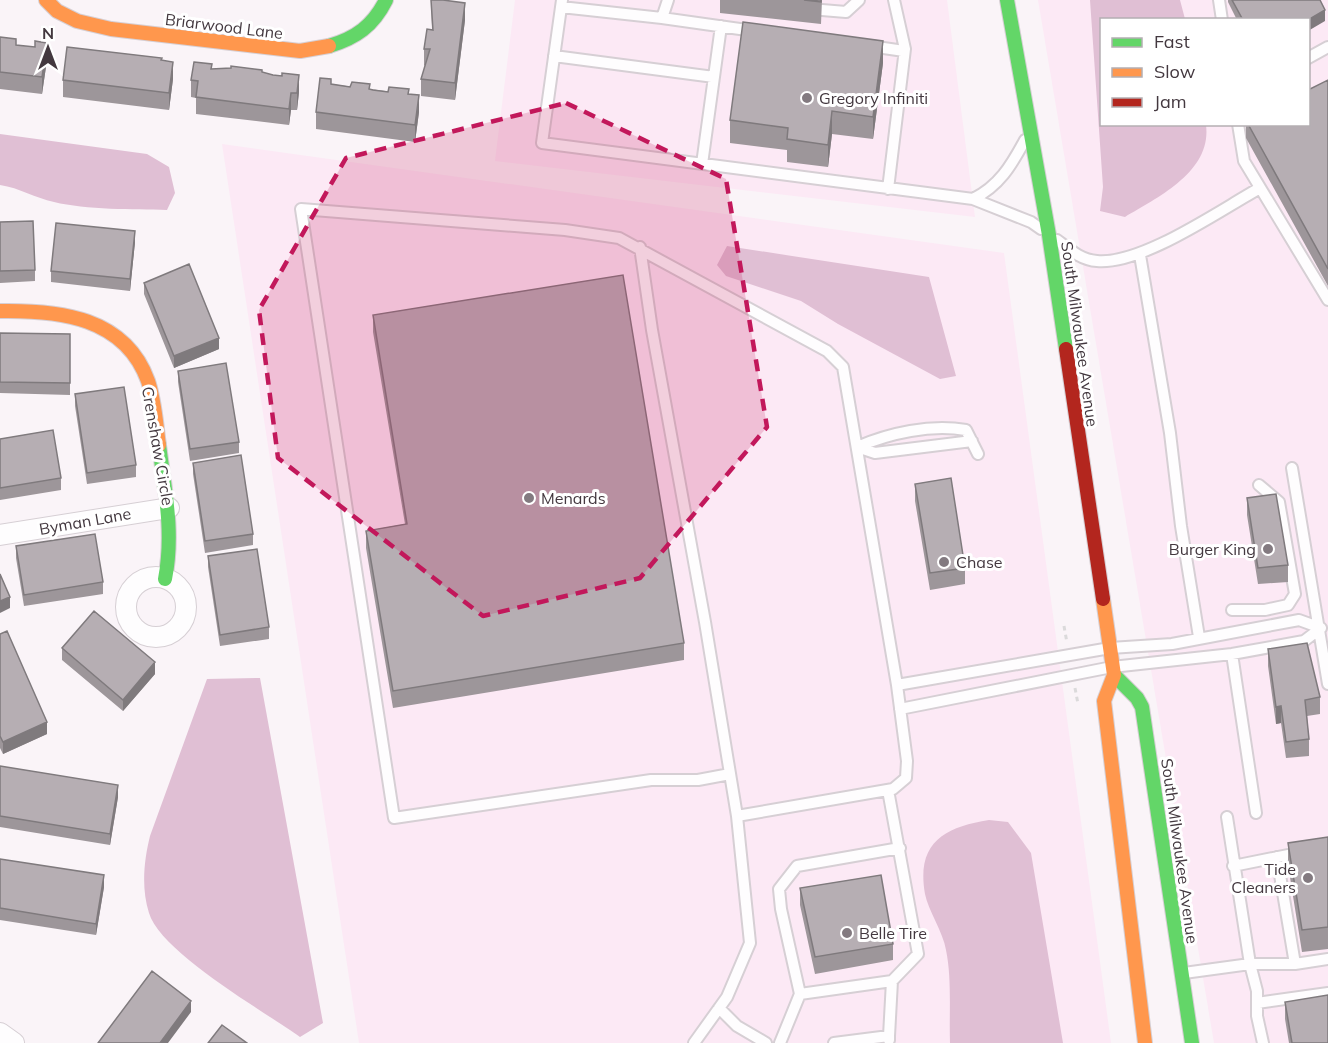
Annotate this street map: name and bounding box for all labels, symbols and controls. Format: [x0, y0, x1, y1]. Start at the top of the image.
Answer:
street label: Briarwood Lane [164, 9, 284, 43]
north arrow [18, 18, 78, 78]
legend [1100, 18, 1310, 126]
text: N [42, 23, 54, 43]
text: Fast [1154, 30, 1190, 53]
text: Slow [1154, 60, 1196, 83]
place label: Gregory Infiniti [819, 88, 928, 108]
text: Jam [1154, 90, 1187, 113]
marker: Gregory Infiniti [800, 91, 814, 105]
street label: South Milwaukee Avenue [1057, 240, 1103, 428]
street label: Crenshaw Circle [138, 385, 178, 507]
place label: Menards [541, 488, 606, 508]
marker: Menards [522, 491, 536, 505]
street label: Byman Lane [37, 503, 133, 539]
place label: Burger King [1169, 539, 1256, 559]
marker: Burger King [1261, 542, 1275, 556]
place label: Chase [956, 552, 1003, 572]
marker: Chase [937, 555, 951, 569]
street label: South Milwaukee Avenue [1157, 757, 1203, 945]
place label: Tide Cleaners [1231, 859, 1296, 897]
marker: Tide Cleaners [1301, 871, 1315, 885]
place label: Belle Tire [859, 923, 927, 943]
marker: Belle Tire [840, 926, 854, 940]

